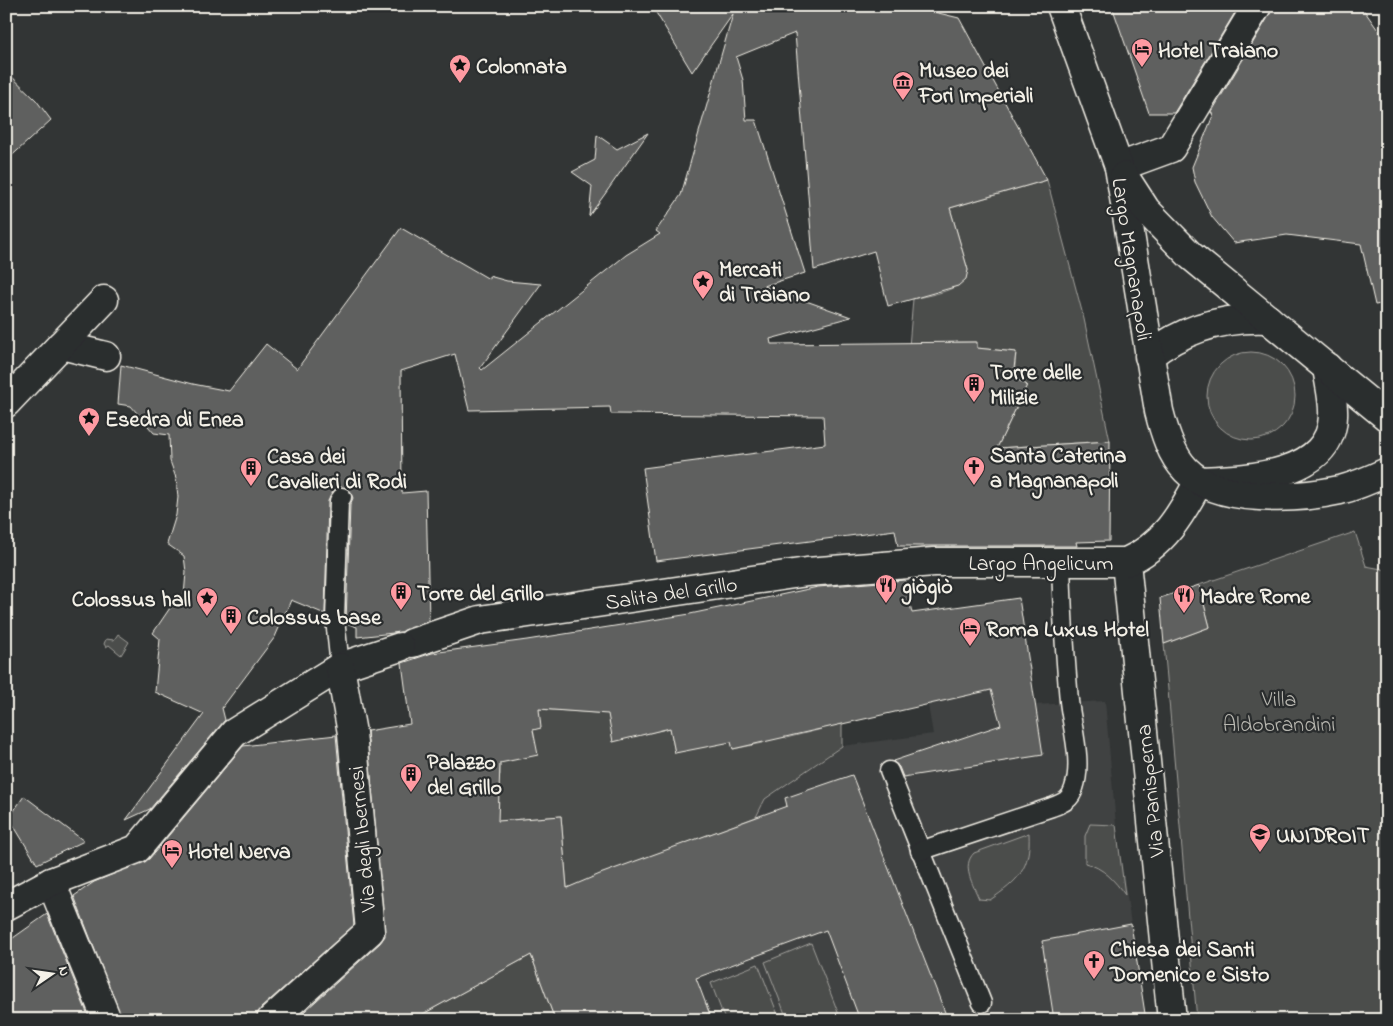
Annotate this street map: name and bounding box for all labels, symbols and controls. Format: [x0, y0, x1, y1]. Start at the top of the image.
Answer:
place label: Hotel Traiano [1158, 36, 1278, 68]
hotel icon: Hotel Traiano [1130, 37, 1154, 68]
place label: Colonnata [476, 52, 567, 84]
place icon: Colonnata [448, 53, 472, 84]
place label: Museo dei Fori Imperiali [918, 56, 1033, 113]
museum icon: Museo dei Fori Imperiali [891, 70, 915, 101]
street label: Largo Magnanapoli [1100, 176, 1159, 343]
place label: Mercati di Traiano [719, 255, 810, 312]
place icon: Mercati di Traiano [691, 269, 715, 300]
place label: Torre delle Milizie [990, 358, 1083, 415]
building icon: Torre delle Milizie [962, 372, 986, 403]
place label: Esedra di Enea [105, 405, 244, 437]
place icon: Esedra di Enea [77, 406, 101, 437]
place label: Santa Caterina a Magnanapoli [990, 441, 1126, 499]
place label: Casa dei Cavalieri di Rodi [267, 442, 407, 499]
church icon: Santa Caterina a Magnanapoli [962, 455, 986, 486]
building icon: Casa dei Cavalieri di Rodi [239, 456, 263, 487]
street label: Largo Angelicum [969, 549, 1113, 582]
street label: Salita del Grillo [603, 570, 740, 620]
place label: giògiò [901, 572, 953, 605]
restaurant icon: giògiò [874, 573, 898, 604]
place label: Torre del Grillo [417, 579, 544, 611]
building icon: Torre del Grillo [389, 580, 413, 611]
place label: Madre Rome [1200, 582, 1311, 614]
restaurant icon: Madre Rome [1172, 583, 1196, 614]
place label: Colossus hall [72, 585, 191, 617]
place icon: Colossus hall [195, 586, 219, 617]
place label: Colossus base [247, 603, 382, 635]
building icon: Colossus base [219, 604, 243, 635]
place label: Roma Luxus Hotel [986, 615, 1149, 647]
hotel icon: Roma Luxus Hotel [958, 616, 982, 647]
park label: Villa Aldobrandini [1223, 685, 1335, 742]
street label: Via Panisperna [1129, 723, 1175, 860]
place label: Palazzo del Grillo [427, 748, 502, 805]
building icon: Palazzo del Grillo [399, 762, 423, 793]
street label: Via degli Ibernesi [342, 764, 387, 914]
place label: UNIDROIT [1276, 821, 1370, 853]
school or university icon: UNIDROIT [1248, 822, 1272, 853]
place label: Hotel Nerva [188, 837, 291, 869]
hotel icon: Hotel Nerva [160, 838, 184, 869]
place label: Chiesa dei Santi Domenico e Sisto [1109, 935, 1270, 992]
north arrow [28, 948, 78, 998]
church icon: Chiesa dei Santi Domenico e Sisto [1082, 949, 1106, 980]
text: N [52, 964, 74, 978]

